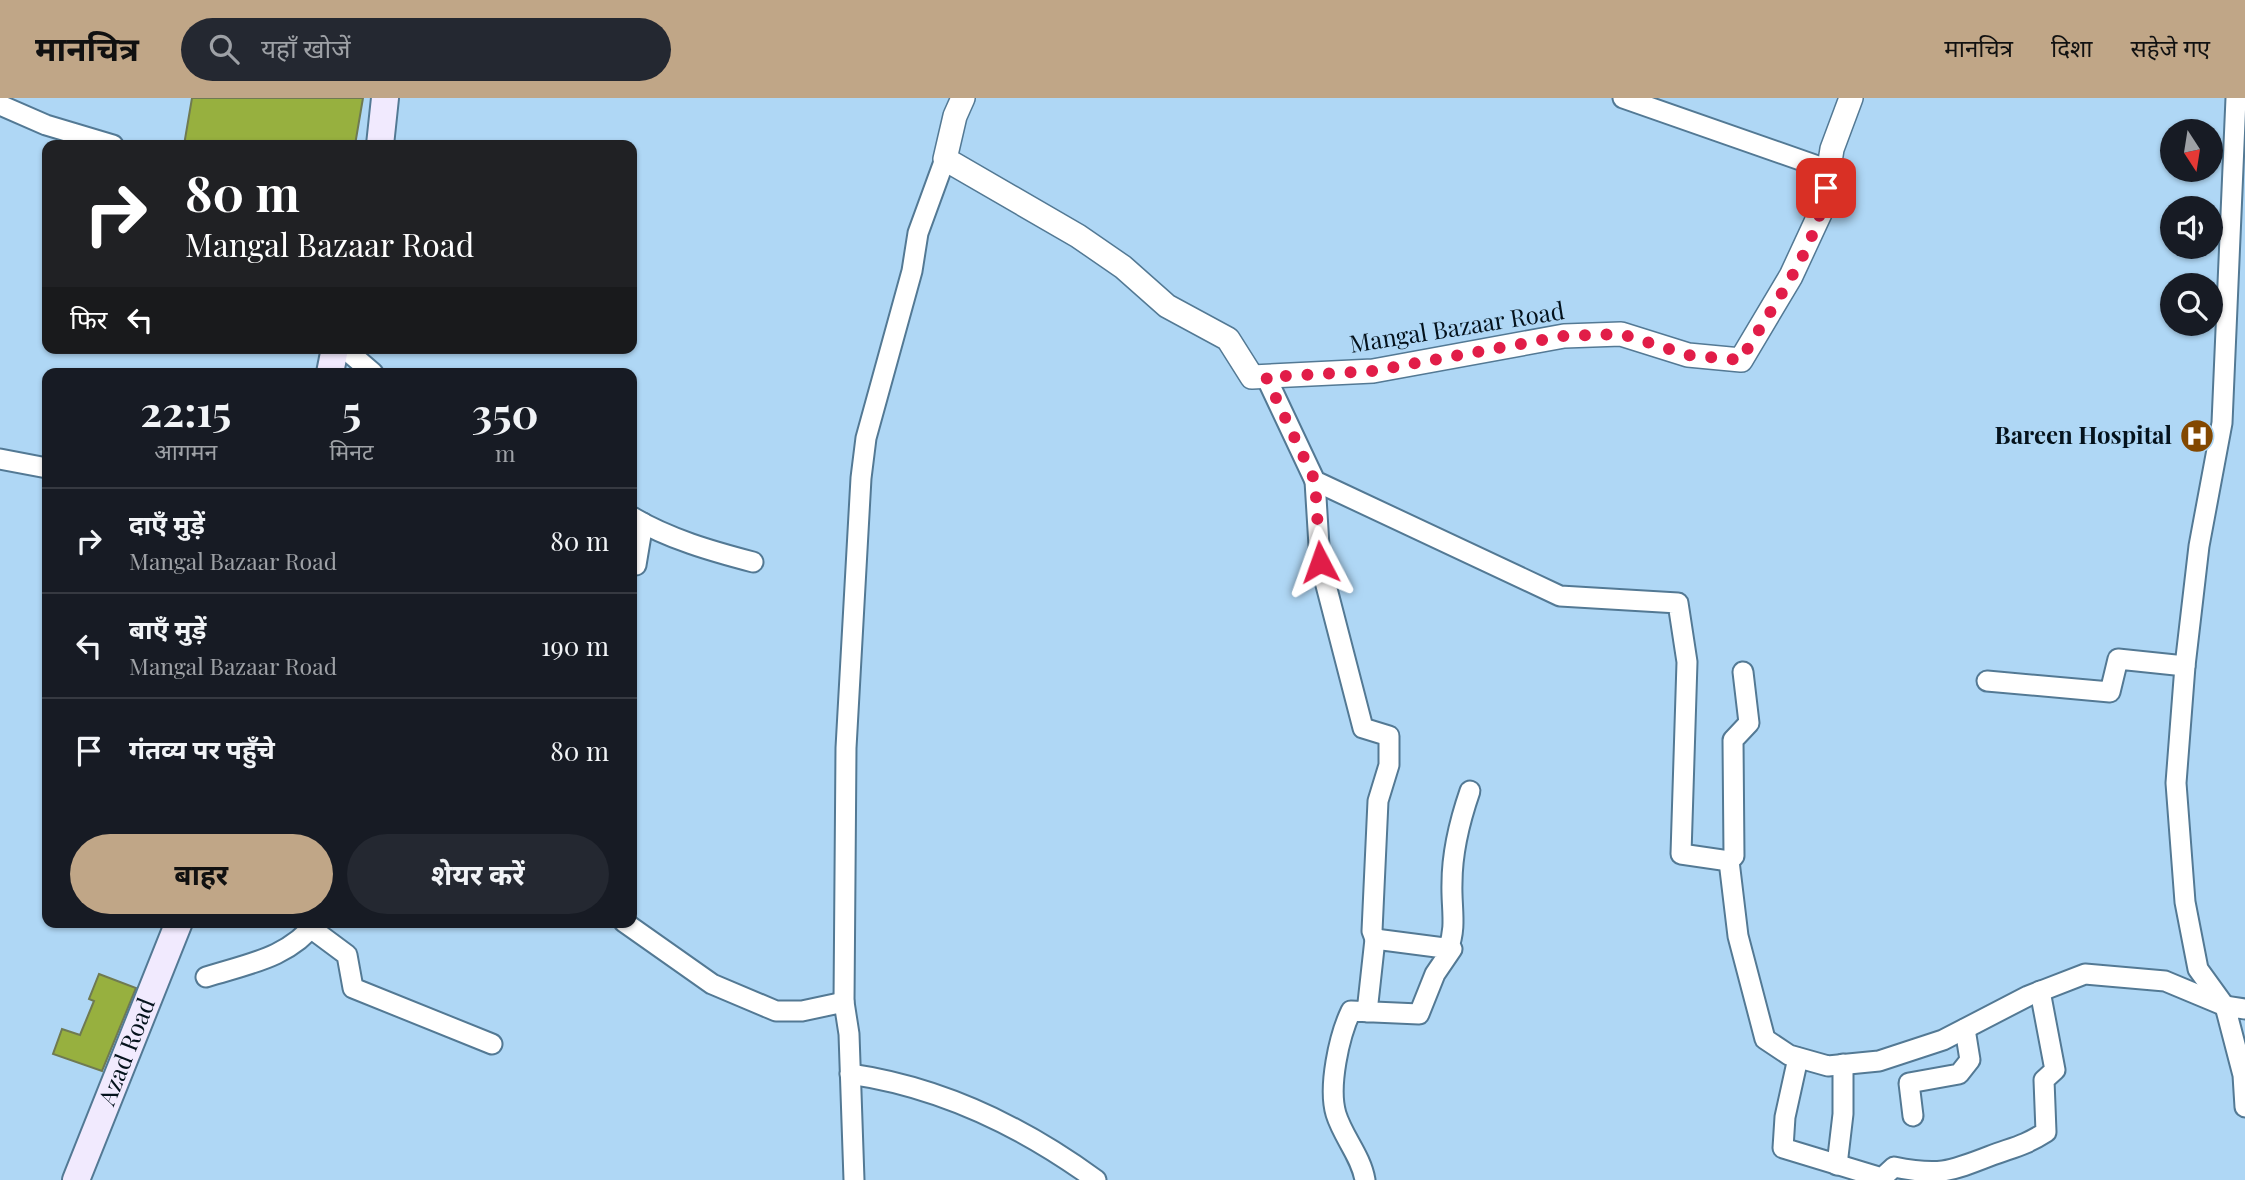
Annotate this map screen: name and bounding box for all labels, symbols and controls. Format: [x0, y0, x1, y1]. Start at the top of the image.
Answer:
search box [181, 18, 671, 81]
text: मानचित्र [35, 25, 139, 69]
icon: search [205, 30, 243, 68]
text: यहाँ खोजें [261, 30, 350, 65]
text: मानचित्र [1944, 31, 2013, 63]
text: दिशा [2051, 31, 2092, 63]
text: सहेजे गए [2130, 31, 2210, 63]
north arrow [2160, 119, 2222, 182]
map controls [2160, 119, 2223, 336]
pin [1796, 158, 1856, 218]
text: 80 m [185, 159, 300, 224]
icon: right [70, 168, 161, 259]
icon: arrive [1807, 169, 1845, 207]
button: sound [2160, 196, 2223, 259]
text: Mangal Bazaar Road [185, 222, 474, 265]
button: search [2160, 273, 2223, 336]
street label: Mangal Bazaar Road [1347, 293, 1566, 359]
text: फिर [70, 301, 107, 336]
icon: left [121, 301, 159, 339]
text: 22:15 [140, 382, 231, 438]
text: 5 [342, 382, 361, 438]
text: 350 [472, 384, 539, 440]
hospital icon: Bareen Hospital [2178, 417, 2216, 455]
place label: Bareen Hospital [1995, 418, 2173, 450]
text: आगमन [154, 435, 217, 466]
text: मिनट [330, 435, 374, 466]
text: m [495, 437, 515, 468]
text: दाएँ मुड़ें [129, 506, 205, 541]
icon: right [70, 522, 108, 560]
text: 80 m [550, 523, 609, 558]
position arrow [1283, 525, 1357, 599]
text: Mangal Bazaar Road [129, 545, 337, 576]
text: बाएँ मुड़ें [129, 611, 206, 646]
icon: left [70, 627, 108, 665]
text: 190 m [541, 628, 609, 663]
text: Mangal Bazaar Road [129, 650, 337, 681]
text: गंतव्य पर पहुँचे [129, 731, 275, 766]
icon: arrive [70, 732, 108, 770]
text: 80 m [550, 733, 609, 768]
button: बाहर [70, 834, 333, 914]
button: शेयर करें [347, 834, 609, 914]
street label: Azad Road [89, 993, 161, 1110]

